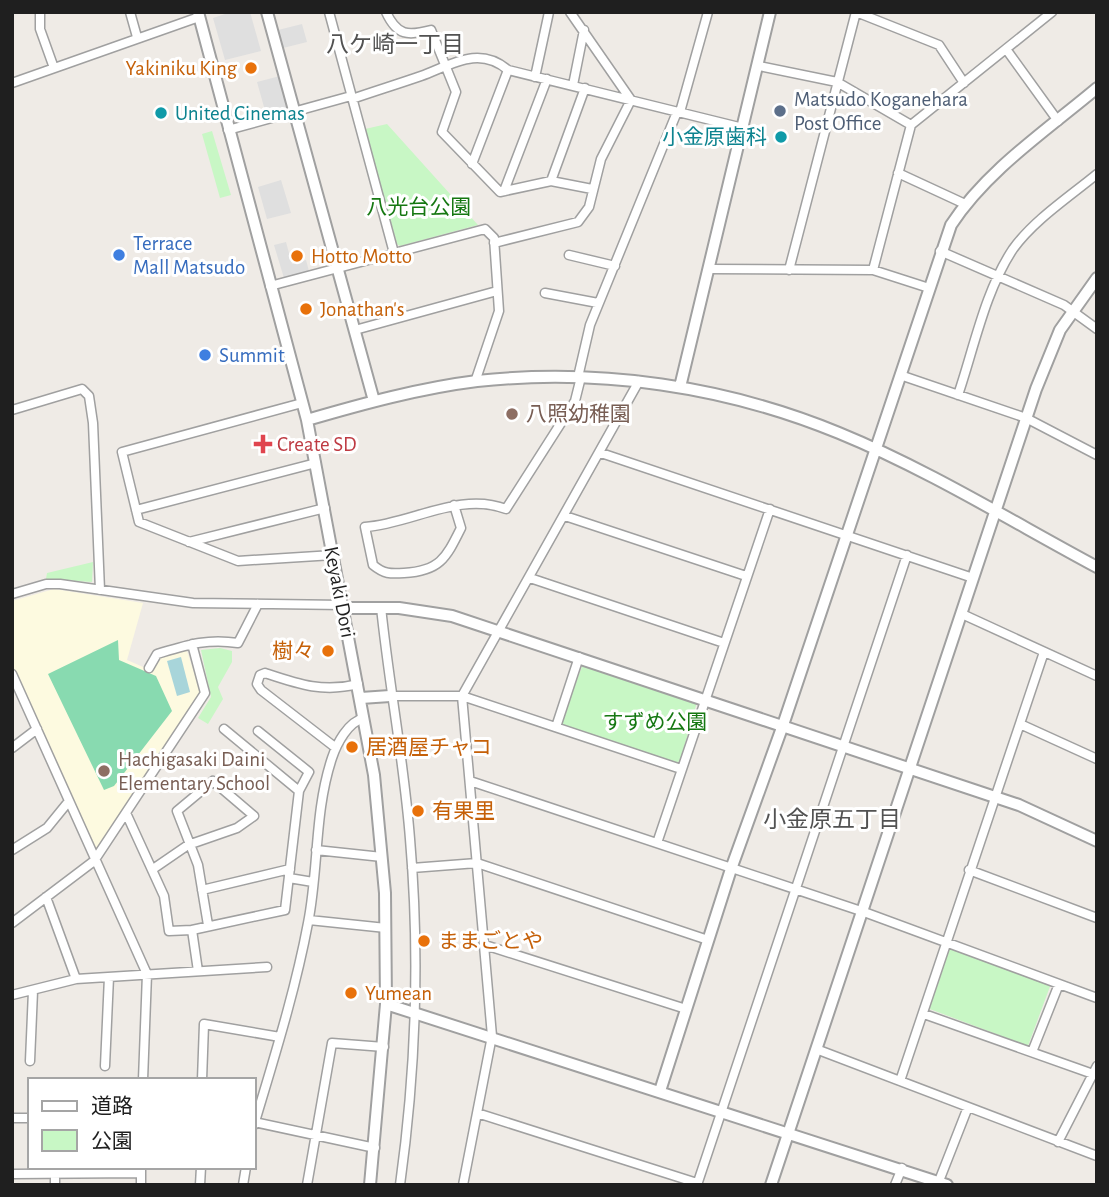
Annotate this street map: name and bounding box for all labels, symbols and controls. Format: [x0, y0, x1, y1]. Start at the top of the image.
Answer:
district label: 八ケ崎一丁目 [326, 32, 464, 57]
place label: Yakiniku King [126, 58, 238, 79]
marker: Yakiniku King [243, 60, 259, 76]
place label: Matsudo Koganehara Post Office [794, 89, 968, 134]
place label: United Cinemas [175, 103, 305, 124]
marker: Matsudo Koganehara Post Office [772, 103, 788, 119]
marker: United Cinemas [153, 105, 169, 121]
place label: 小金原歯科 [662, 126, 767, 148]
marker: 小金原歯科 [773, 129, 789, 145]
park label: 八光台公園 [367, 196, 472, 218]
place label: Terrace Mall Matsudo [133, 233, 245, 278]
place label: Hotto Motto [311, 246, 412, 267]
marker: Terrace Mall Matsudo [111, 247, 127, 263]
marker: Hotto Motto [289, 248, 305, 264]
place label: Jonathan's [320, 299, 405, 320]
marker: Jonathan's [298, 301, 314, 317]
place label: Summit [219, 345, 285, 366]
marker: Summit [197, 347, 213, 363]
place label: 八照幼稚園 [526, 403, 631, 425]
marker: 八照幼稚園 [504, 406, 520, 422]
place label: Create SD [277, 434, 357, 455]
marker: Create SD [255, 436, 271, 452]
street label: Keyaki Dori [320, 545, 359, 640]
place label: 樹々 [272, 640, 314, 662]
marker: 樹々 [320, 643, 336, 659]
park label: すずめ公園 [603, 711, 708, 733]
place label: 居酒屋チャコ [366, 736, 492, 758]
marker: 居酒屋チャコ [344, 739, 360, 755]
place label: Hachigasaki Daini Elementary School [118, 749, 270, 794]
marker: Hachigasaki Daini Elementary School [96, 763, 112, 779]
place label: 有果里 [432, 800, 495, 822]
marker: 有果里 [410, 803, 426, 819]
district label: 小金原五丁目 [763, 807, 901, 832]
place label: ままごとや [438, 930, 543, 952]
marker: ままごとや [416, 933, 432, 949]
place label: Yumean [365, 983, 432, 1004]
marker: Yumean [343, 985, 359, 1001]
legend [28, 1078, 256, 1169]
text: 道路 [91, 1095, 133, 1117]
text: 公園 [91, 1131, 133, 1152]

